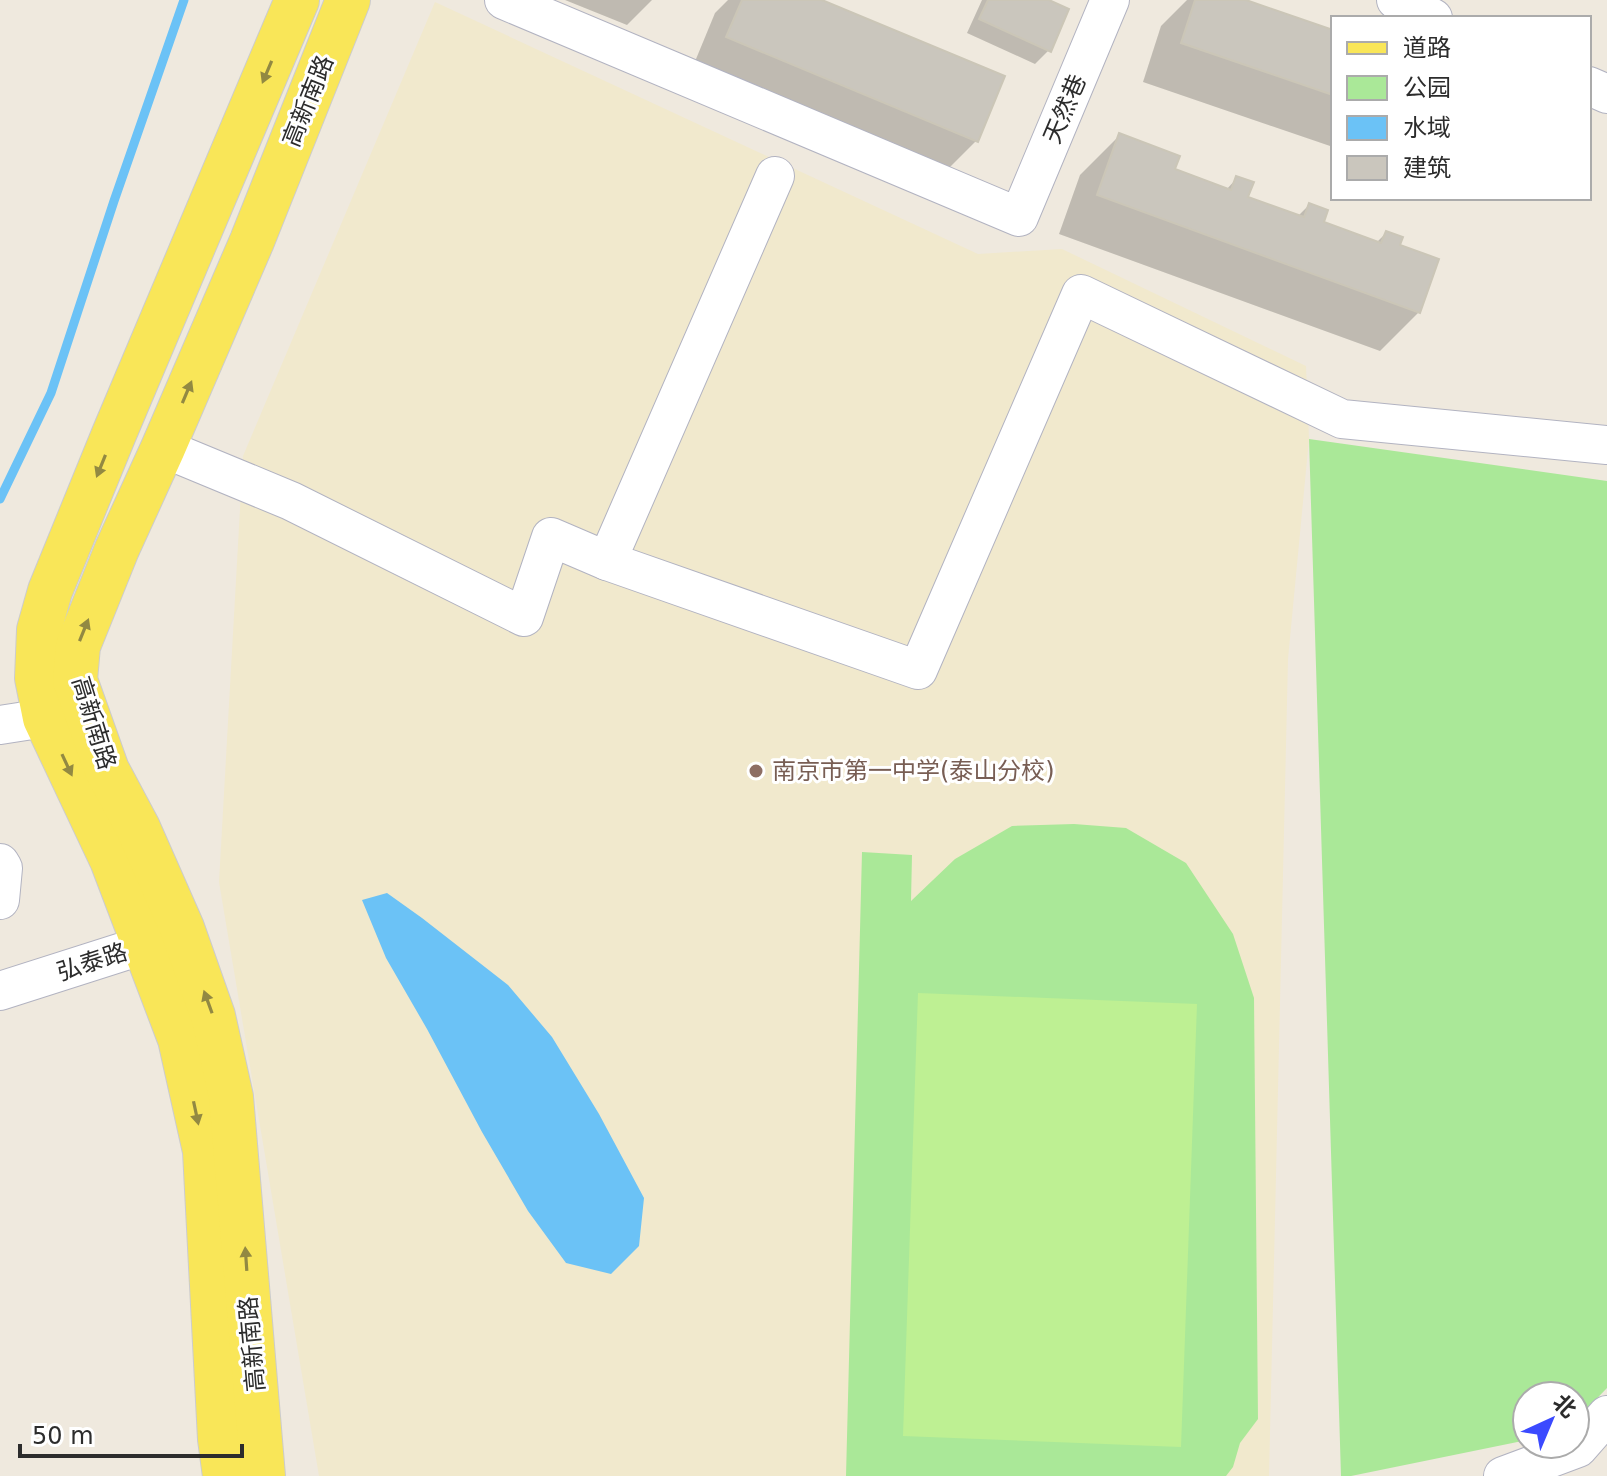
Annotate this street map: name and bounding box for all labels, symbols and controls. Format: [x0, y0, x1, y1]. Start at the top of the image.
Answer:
legend [1331, 16, 1591, 200]
text: 道路 [1403, 34, 1451, 62]
street label: 高新南路 [277, 51, 339, 151]
one-way arrow [260, 60, 273, 84]
street label: 天然巷 [1038, 70, 1092, 148]
text: 公园 [1403, 74, 1451, 102]
text: 水域 [1403, 114, 1451, 142]
text: 建筑 [1403, 154, 1451, 182]
one-way arrow [181, 380, 194, 404]
one-way arrow [94, 454, 107, 478]
one-way arrow [78, 618, 91, 642]
street label: 高新南路 [67, 673, 121, 773]
one-way arrow [60, 753, 74, 777]
place label: 南京市第一中学(泰山分校) [772, 757, 1055, 785]
marker: 南京市第一中学(泰山分校) [747, 762, 765, 780]
street label: 弘泰路 [53, 938, 131, 986]
one-way arrow [201, 990, 214, 1014]
one-way arrow [190, 1100, 203, 1125]
one-way arrow [239, 1246, 252, 1271]
street label: 高新南路 [234, 1295, 270, 1393]
north arrow [1511, 1380, 1591, 1460]
text: 北 [1548, 1389, 1581, 1423]
scale bar [20, 1408, 242, 1458]
text: 50 m [32, 1422, 94, 1450]

